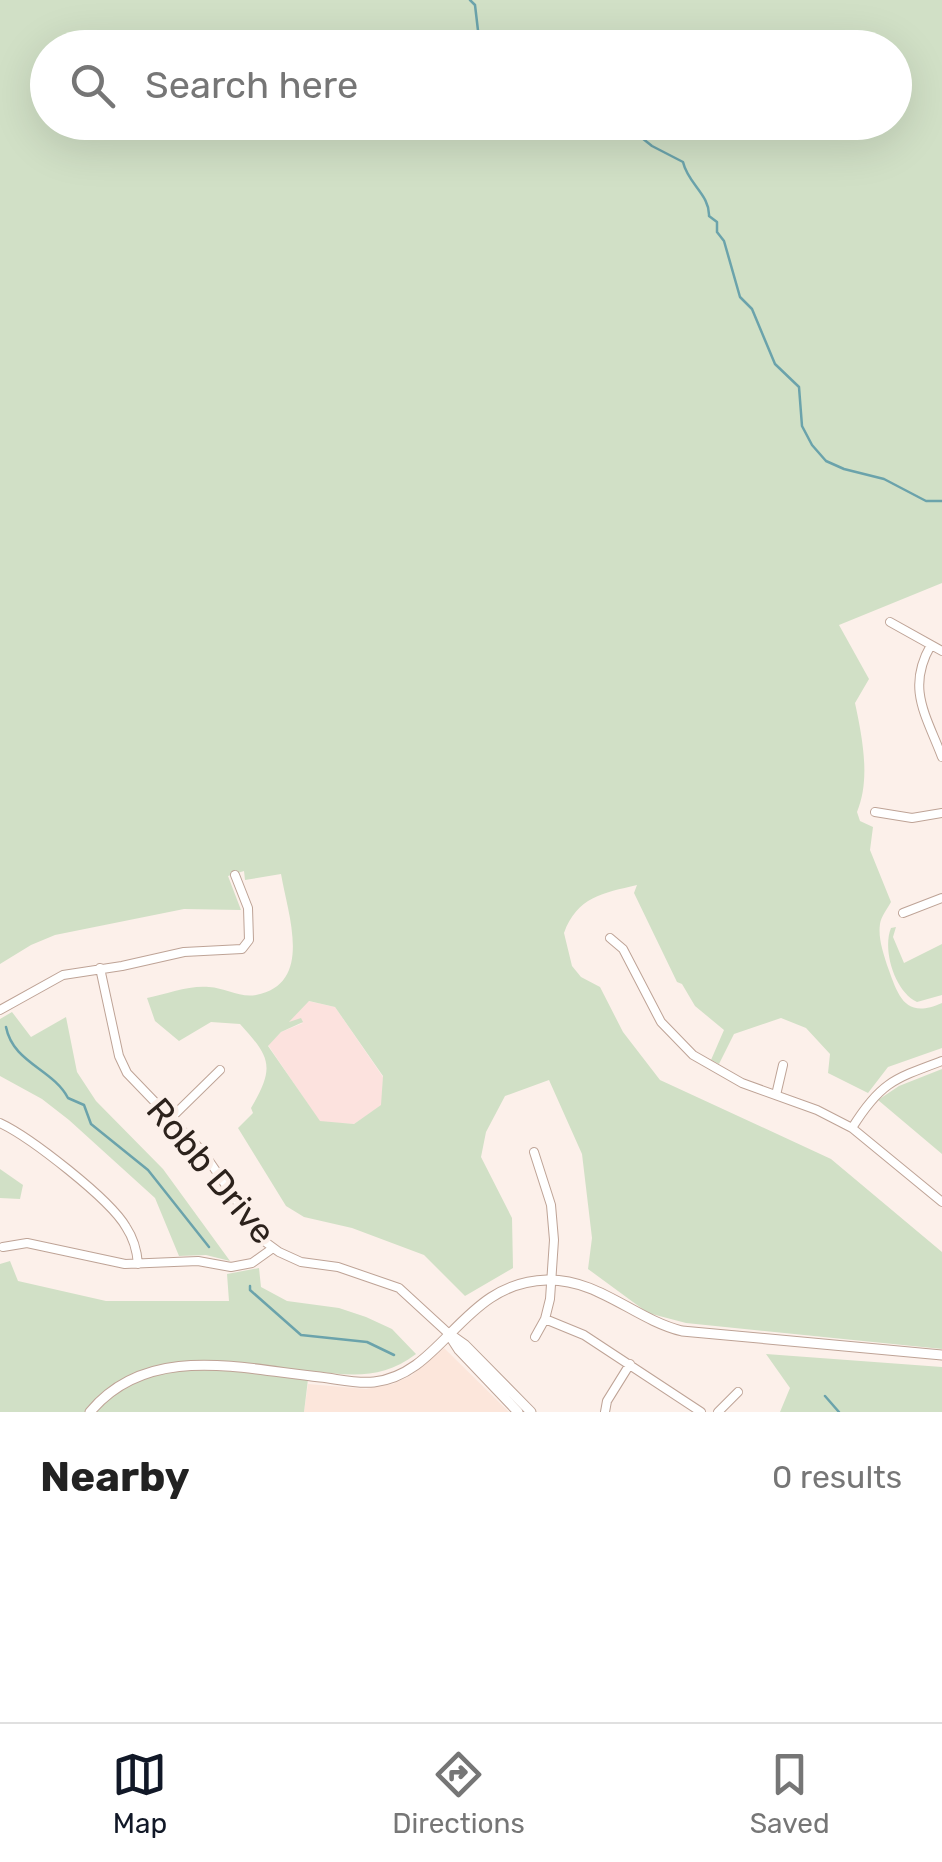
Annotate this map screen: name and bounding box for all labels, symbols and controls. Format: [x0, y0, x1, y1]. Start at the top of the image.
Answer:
search box [30, 30, 912, 140]
icon: search [65, 58, 120, 113]
text: Search here [145, 62, 358, 108]
street label: Robb Drive [138, 1090, 284, 1252]
text: Nearby [40, 1452, 190, 1502]
text: 0 results [772, 1458, 902, 1496]
tab: Map [112, 1747, 167, 1840]
tab: Directions [392, 1747, 525, 1840]
tab: Saved [750, 1747, 830, 1840]

